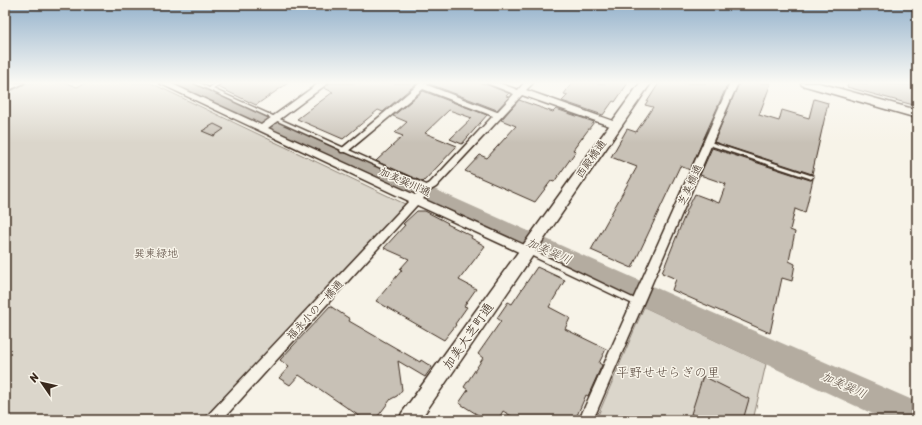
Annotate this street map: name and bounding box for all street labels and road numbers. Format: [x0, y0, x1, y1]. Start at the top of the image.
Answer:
street label: 西殿橋通 [571, 136, 611, 182]
street label: 芝美橋通 [672, 161, 708, 209]
street label: 加美巽川通 [376, 162, 434, 202]
street label: 福永小の一橋通 [282, 275, 348, 345]
street label: 加美大芝町通 [436, 297, 500, 375]

